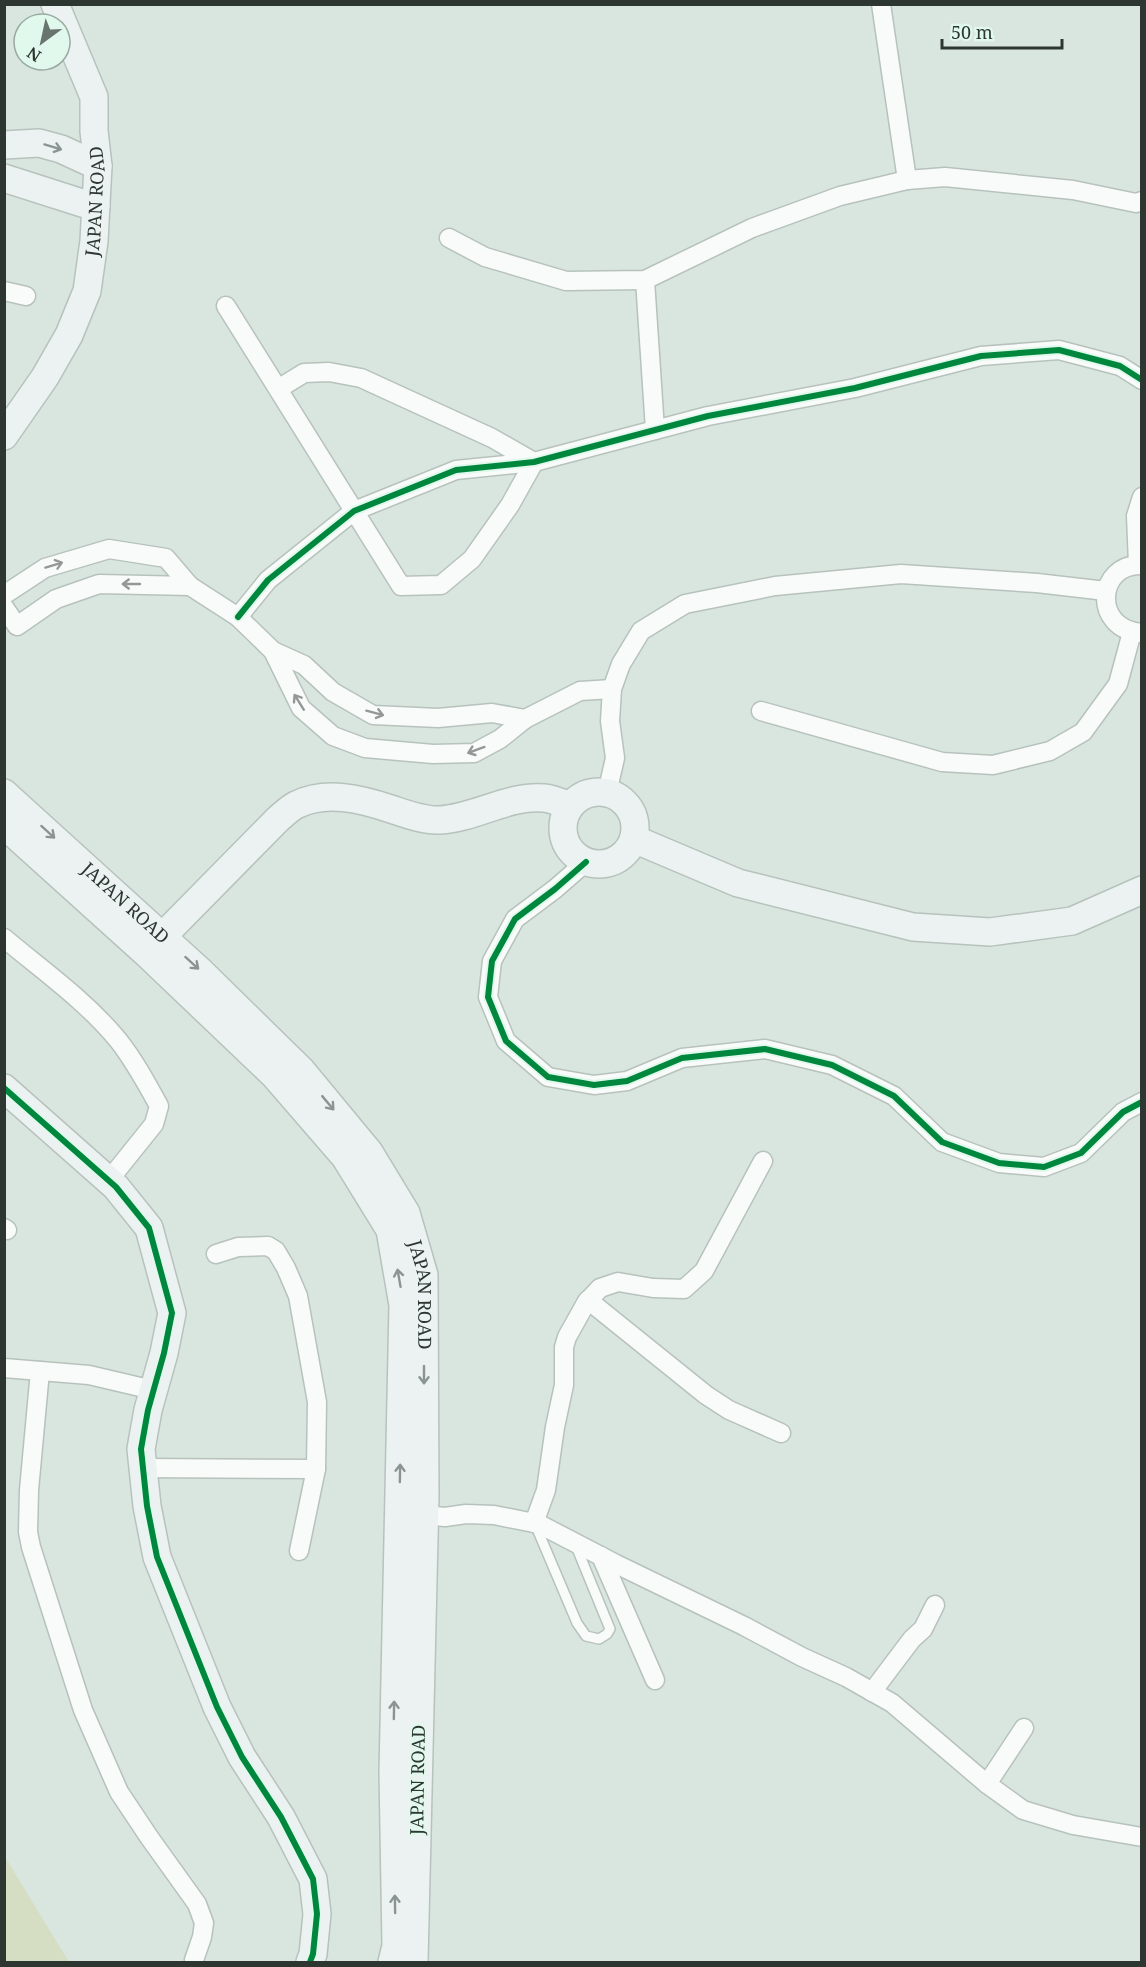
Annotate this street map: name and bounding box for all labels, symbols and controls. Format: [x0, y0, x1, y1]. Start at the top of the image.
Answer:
north arrow [12, 12, 72, 72]
scale bar [942, 12, 1062, 50]
text: 50 m [951, 20, 993, 44]
text: N [22, 42, 45, 67]
one-way arrow [43, 142, 62, 153]
street label: JAPAN ROAD [79, 145, 110, 259]
one-way arrow [44, 559, 63, 570]
one-way arrow [122, 578, 142, 589]
one-way arrow [293, 694, 305, 711]
one-way arrow [365, 707, 384, 719]
one-way arrow [468, 745, 486, 756]
one-way arrow [40, 825, 55, 839]
street label: JAPAN ROAD [76, 856, 175, 949]
one-way arrow [184, 956, 199, 970]
one-way arrow [321, 1095, 335, 1110]
street label: JAPAN ROAD [403, 1236, 438, 1350]
one-way arrow [393, 1269, 404, 1288]
one-way arrow [418, 1364, 430, 1384]
one-way arrow [395, 1463, 406, 1483]
one-way arrow [389, 1700, 400, 1720]
street label: JAPAN ROAD [404, 1725, 430, 1836]
one-way arrow [389, 1895, 401, 1915]

